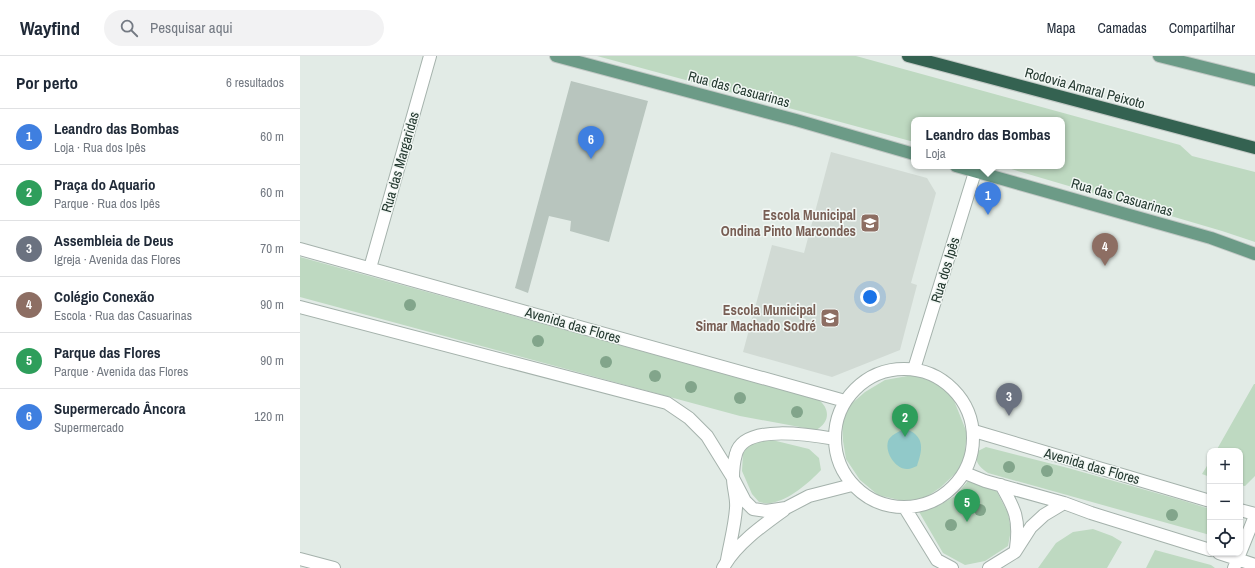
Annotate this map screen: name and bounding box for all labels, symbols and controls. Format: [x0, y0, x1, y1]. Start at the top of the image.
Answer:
search box [104, 10, 384, 46]
text: Wayfind [20, 15, 80, 41]
icon: search [118, 17, 140, 39]
text: Pesquisar aqui [150, 17, 233, 38]
text: Mapa [1047, 19, 1076, 37]
text: Camadas [1098, 19, 1147, 37]
text: Compartilhar [1169, 19, 1235, 37]
street label: Rodovia Amaral Peixoto [1023, 63, 1147, 113]
street label: Rua das Casuarinas [686, 67, 792, 111]
text: Por perto [16, 71, 78, 94]
text: 6 resultados [226, 74, 284, 91]
street label: Rua das Margaridas [377, 109, 423, 214]
popup [911, 117, 1065, 169]
text: Leandro das Bombas [54, 118, 179, 139]
text: Leandro das Bombas [925, 124, 1051, 145]
pin: 6 [578, 126, 604, 159]
text: 1 [26, 128, 32, 145]
text: 60 m [260, 128, 284, 145]
text: Loja · Rua dos Ipês [54, 139, 146, 156]
text: Loja [925, 145, 946, 162]
text: Praça do Aquario [54, 174, 155, 195]
street label: Rua das Casuarinas [1069, 174, 1175, 220]
pin: 1 [975, 182, 1001, 215]
text: 2 [26, 184, 32, 201]
text: 60 m [260, 184, 284, 201]
text: Parque · Rua dos Ipês [54, 195, 160, 212]
place label: Escola Municipal Ondina Pinto Marcondes [721, 206, 856, 240]
school or university icon: Escola Municipal Ondina Pinto Marcondes [859, 212, 881, 234]
text: Assembleia de Deus [54, 230, 174, 251]
pin: 4 [1092, 233, 1118, 266]
street label: Rua dos Ipês [927, 235, 964, 305]
text: 3 [26, 240, 32, 257]
text: 70 m [260, 240, 284, 257]
text: Igreja · Avenida das Flores [54, 251, 181, 268]
text: Colégio Conexão [54, 286, 154, 307]
your location [860, 287, 880, 307]
text: 4 [26, 296, 32, 313]
text: 90 m [260, 296, 284, 313]
place label: Escola Municipal Simar Machado Sodré [695, 301, 816, 335]
street label: Avenida das Flores [522, 302, 623, 347]
text: Escola · Rua das Casuarinas [54, 307, 192, 324]
school or university icon: Escola Municipal Simar Machado Sodré [819, 307, 841, 329]
text: Parque das Flores [54, 342, 161, 363]
text: 5 [26, 352, 32, 369]
text: 90 m [260, 352, 284, 369]
text: Parque · Avenida das Flores [54, 363, 188, 380]
pin: 3 [996, 383, 1022, 416]
text: Supermercado Âncora [54, 398, 185, 419]
pin: 2 [892, 404, 918, 437]
text: 6 [26, 408, 32, 425]
text: 120 m [254, 408, 284, 425]
text: Supermercado [54, 419, 124, 436]
street label: Avenida das Flores [1041, 443, 1142, 488]
map controls [1207, 448, 1243, 556]
button: + [1207, 448, 1243, 484]
button: − [1207, 484, 1243, 520]
pin: 5 [954, 489, 980, 522]
button: locate [1207, 520, 1243, 556]

